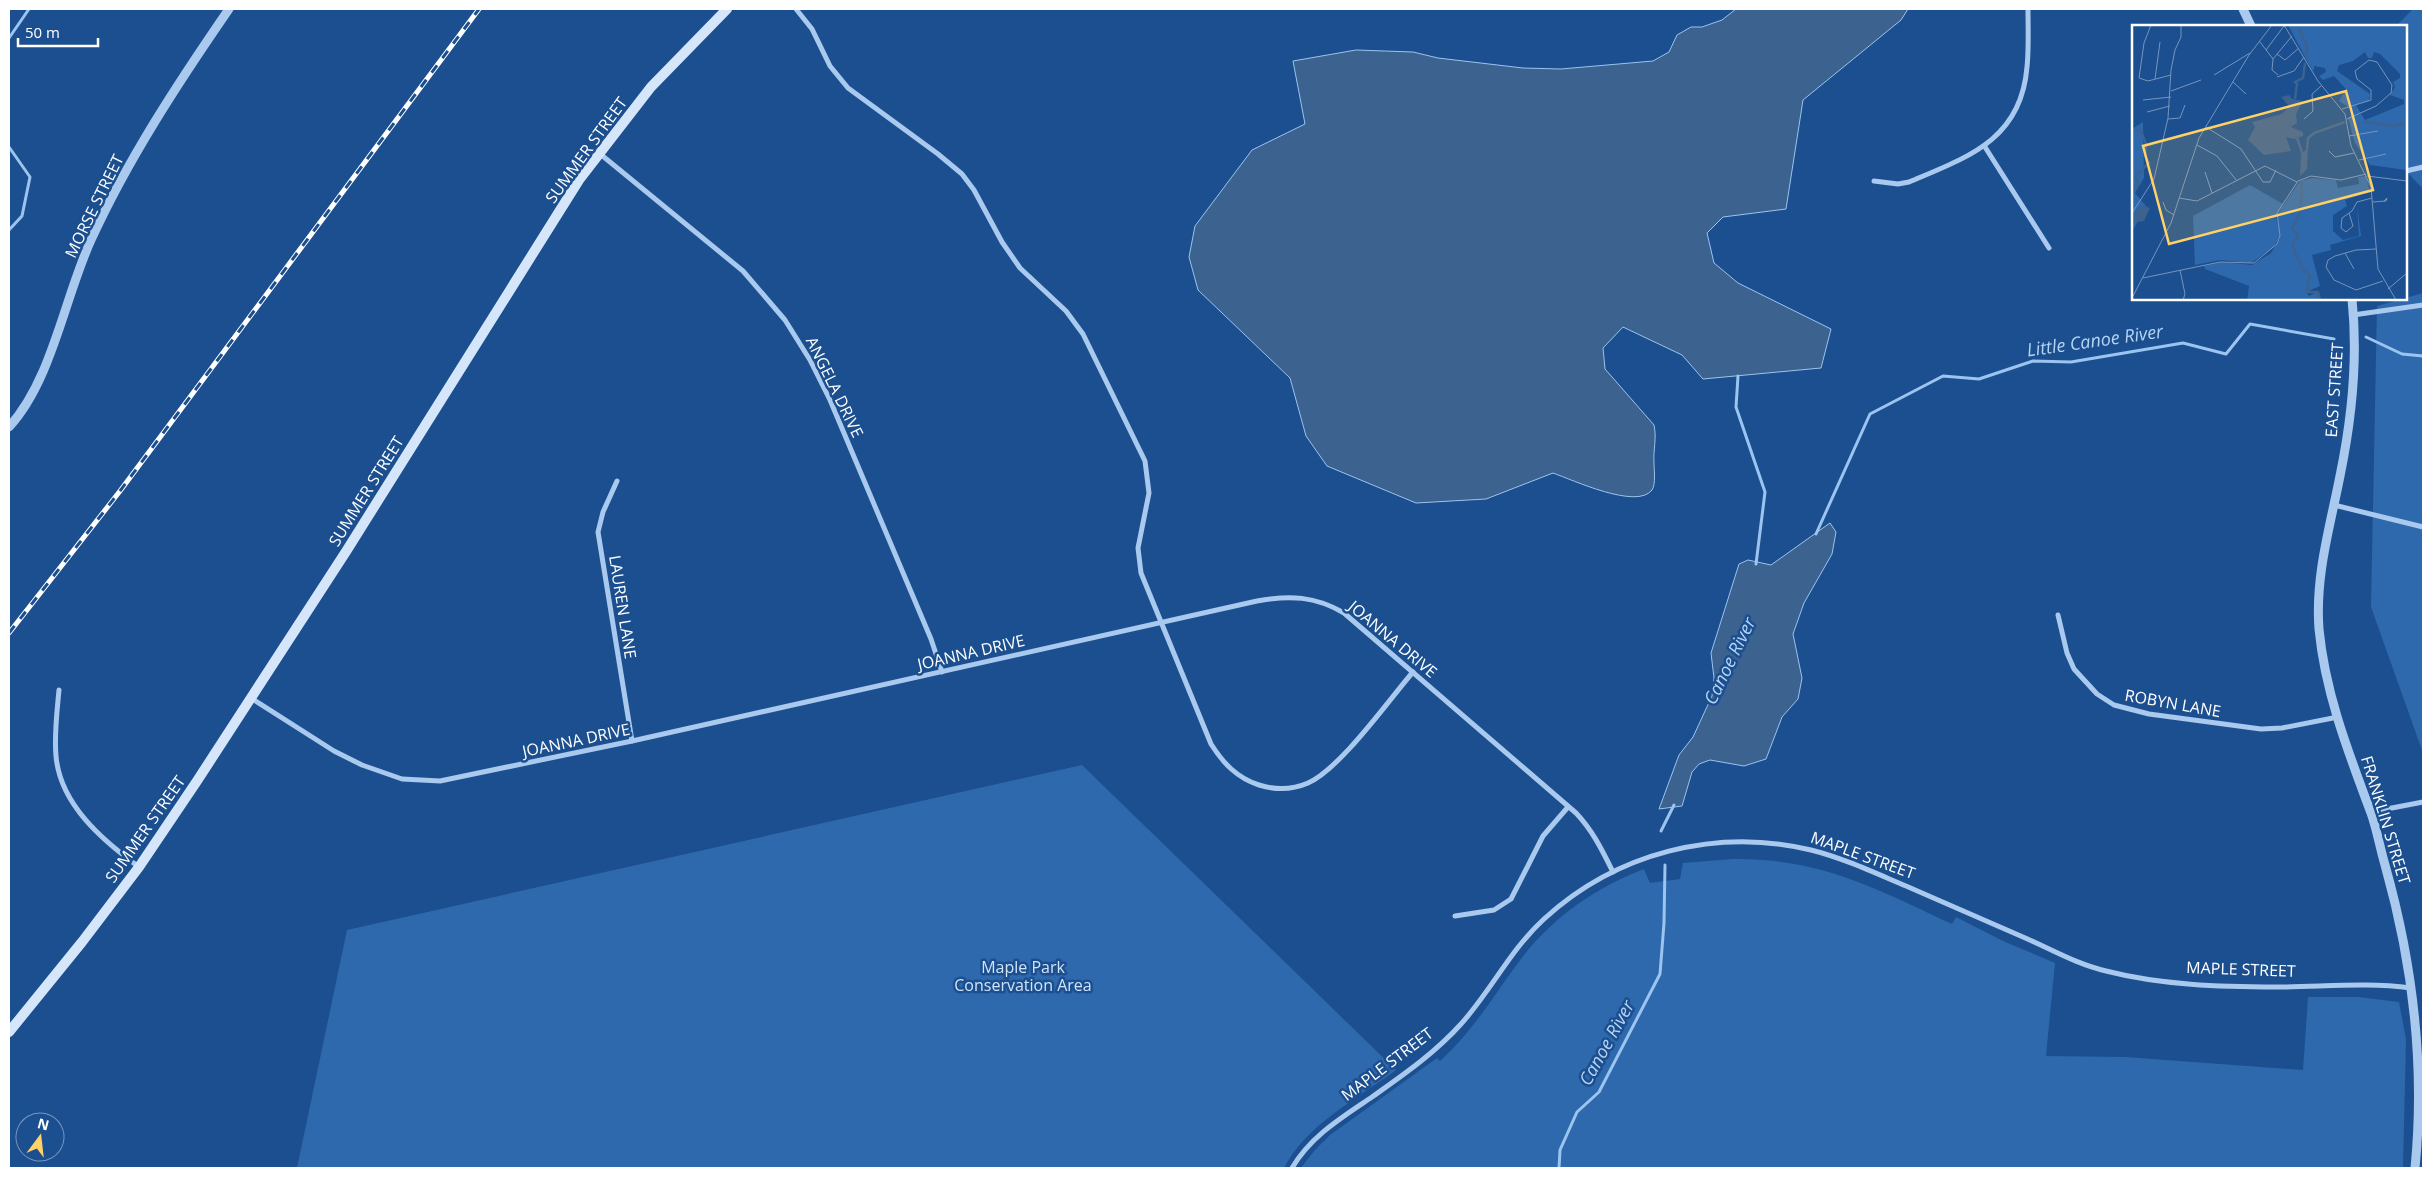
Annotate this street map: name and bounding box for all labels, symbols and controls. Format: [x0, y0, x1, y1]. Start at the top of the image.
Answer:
scale bar [18, 15, 98, 47]
text: 50 m [25, 22, 60, 42]
inset map [2132, 25, 2407, 300]
street label: SUMMER STREET [540, 92, 632, 208]
street label: MORSE STREET [59, 150, 129, 261]
water label: Little Canoe River [2025, 318, 2165, 361]
street label: ANGELA DRIVE [801, 333, 869, 441]
street label: EAST STREET [2320, 342, 2348, 438]
street label: SUMMER STREET [323, 432, 409, 550]
street label: LAUREN LANE [604, 554, 642, 660]
street label: JOANNA DRIVE [1342, 594, 1442, 683]
water label: Canoe River [1698, 612, 1761, 708]
street label: JOANNA DRIVE [913, 629, 1027, 675]
street label: ROBYN LANE [2123, 684, 2223, 722]
street label: JOANNA DRIVE [518, 718, 632, 763]
street label: FRANKLIN STREET [2356, 753, 2416, 887]
street label: SUMMER STREET [100, 771, 190, 887]
street label: MAPLE STREET [1808, 826, 1918, 884]
park label: Maple Park Conservation Area [954, 956, 1092, 996]
street label: MAPLE STREET [2186, 956, 2296, 982]
water label: Canoe River [1573, 995, 1640, 1089]
street label: MAPLE STREET [1337, 1022, 1438, 1106]
north arrow [15, 1112, 65, 1162]
text: N [36, 1113, 51, 1135]

